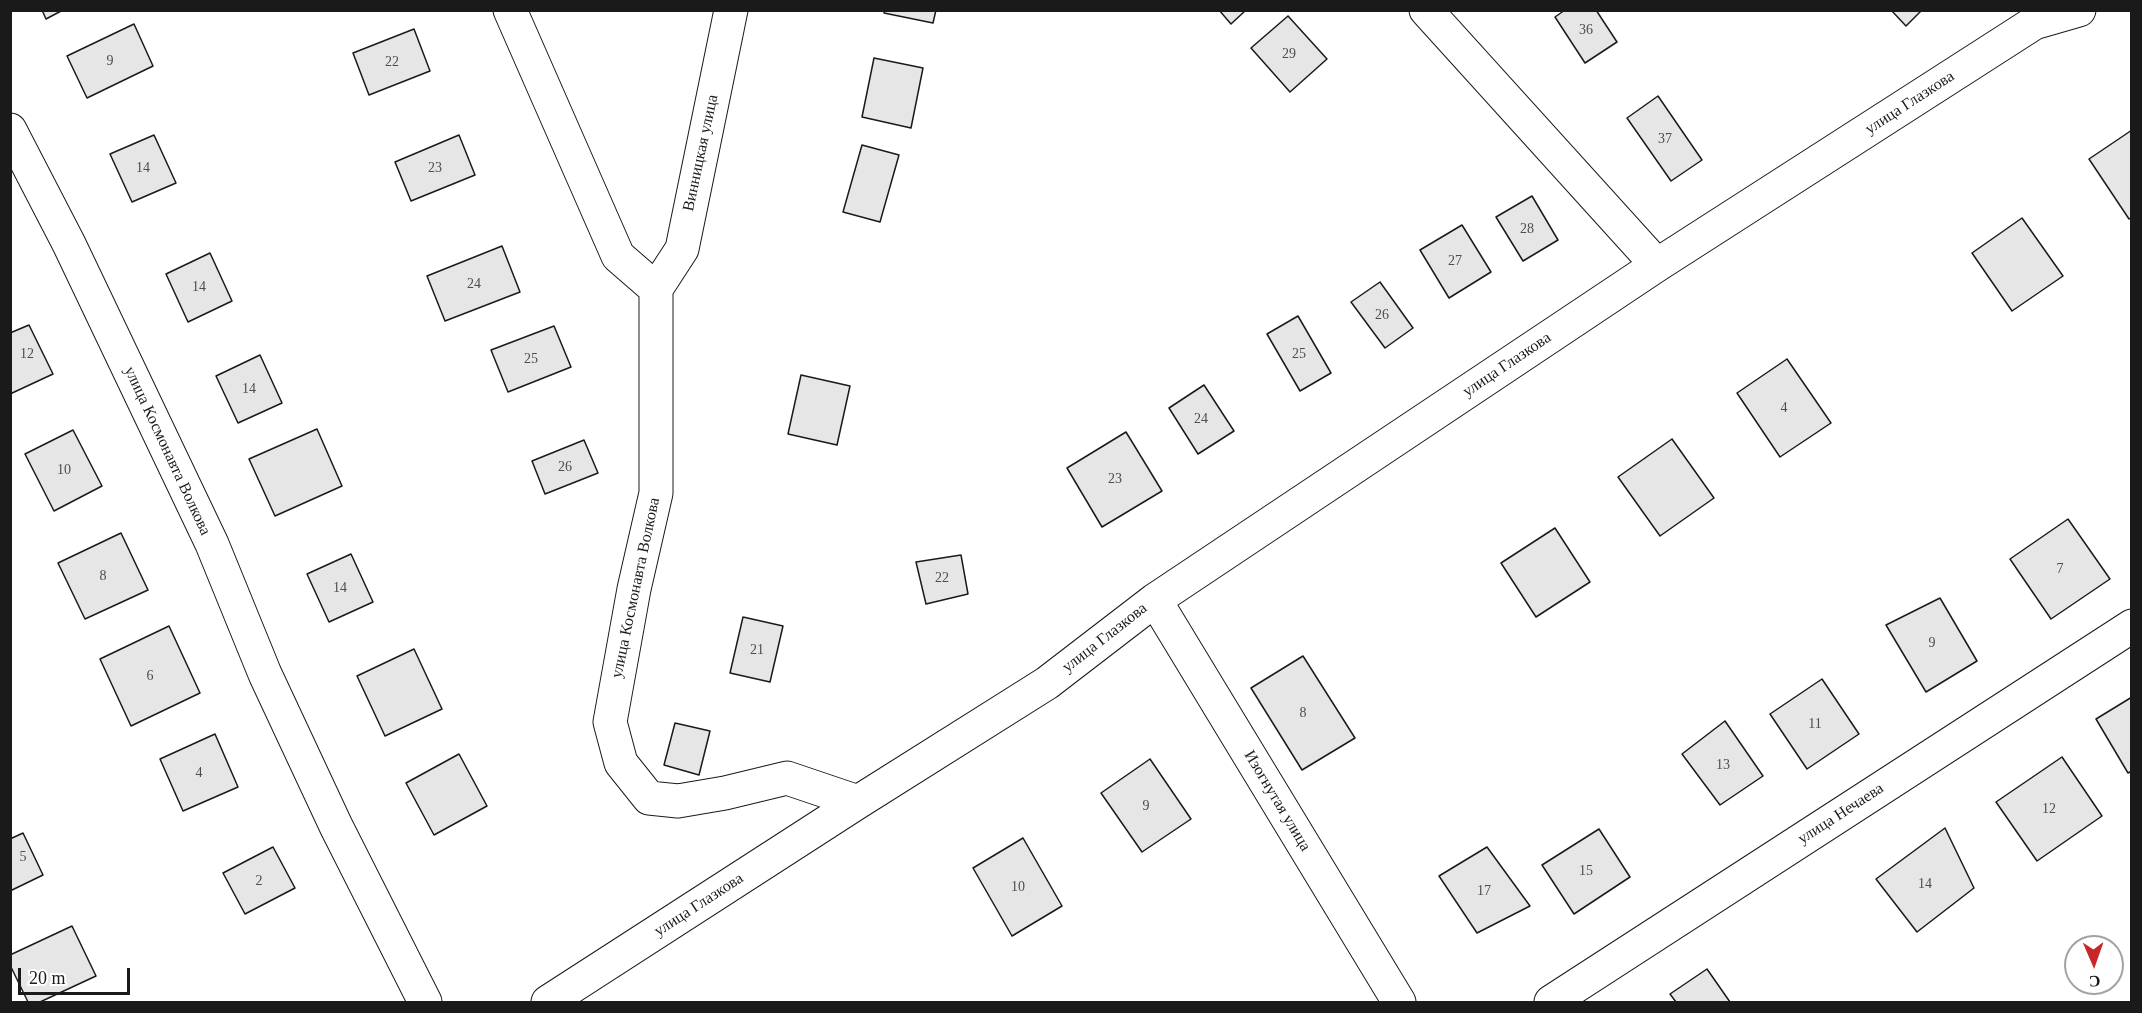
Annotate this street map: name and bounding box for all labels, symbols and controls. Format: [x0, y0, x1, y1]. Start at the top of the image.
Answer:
house number: 36 [1579, 22, 1593, 38]
house number: 29 [1282, 46, 1296, 62]
house number: 9 [106, 53, 113, 69]
house number: 22 [385, 54, 399, 70]
street label: улица Глазкова [1862, 67, 1958, 139]
street label: Винницкая улица [679, 93, 723, 213]
house number: 37 [1658, 131, 1672, 147]
house number: 14 [136, 160, 150, 176]
house number: 23 [428, 160, 442, 176]
house number: 28 [1520, 221, 1534, 237]
house number: 27 [1448, 253, 1462, 269]
house number: 24 [467, 276, 481, 292]
house number: 14 [192, 279, 206, 295]
house number: 26 [1375, 307, 1389, 323]
street label: улица Глазкова [1459, 328, 1555, 402]
house number: 12 [20, 346, 34, 362]
house number: 25 [1292, 346, 1306, 362]
house number: 25 [524, 351, 538, 367]
street label: улица Космонавта Волкова [119, 364, 215, 538]
house number: 14 [242, 381, 256, 397]
house number: 4 [1780, 400, 1787, 416]
house number: 24 [1194, 411, 1208, 427]
house number: 26 [558, 459, 572, 475]
house number: 10 [57, 462, 71, 478]
house number: 23 [1108, 471, 1122, 487]
street label: улица Космонавта Волкова [607, 496, 665, 680]
house number: 7 [2056, 561, 2064, 577]
house number: 8 [100, 568, 106, 584]
house number: 22 [935, 570, 949, 586]
house number: 14 [333, 580, 347, 596]
street label: улица Глазкова [1059, 599, 1151, 677]
house number: 9 [1928, 635, 1936, 651]
house number: 21 [750, 642, 764, 658]
house number: 6 [146, 668, 154, 684]
house number: 8 [1300, 705, 1306, 721]
house number: 11 [1808, 716, 1822, 732]
street label: Изогнутая улица [1239, 747, 1315, 855]
house number: 13 [1716, 757, 1730, 773]
house number: 4 [195, 765, 202, 781]
street label: улица Нечаева [1794, 779, 1888, 849]
house number: 9 [1142, 798, 1150, 814]
house number: 12 [2042, 801, 2056, 817]
house number: 5 [20, 849, 26, 865]
house number: 15 [1579, 863, 1593, 879]
street label: улица Глазкова [651, 869, 747, 941]
house number: 2 [255, 873, 262, 889]
house number: 14 [1918, 876, 1932, 892]
house number: 10 [1011, 879, 1025, 895]
house number: 17 [1477, 883, 1491, 899]
north arrow [2064, 935, 2124, 995]
scale bar [21, 956, 134, 994]
text: 20 m [29, 968, 66, 988]
text: С [2089, 973, 2101, 990]

